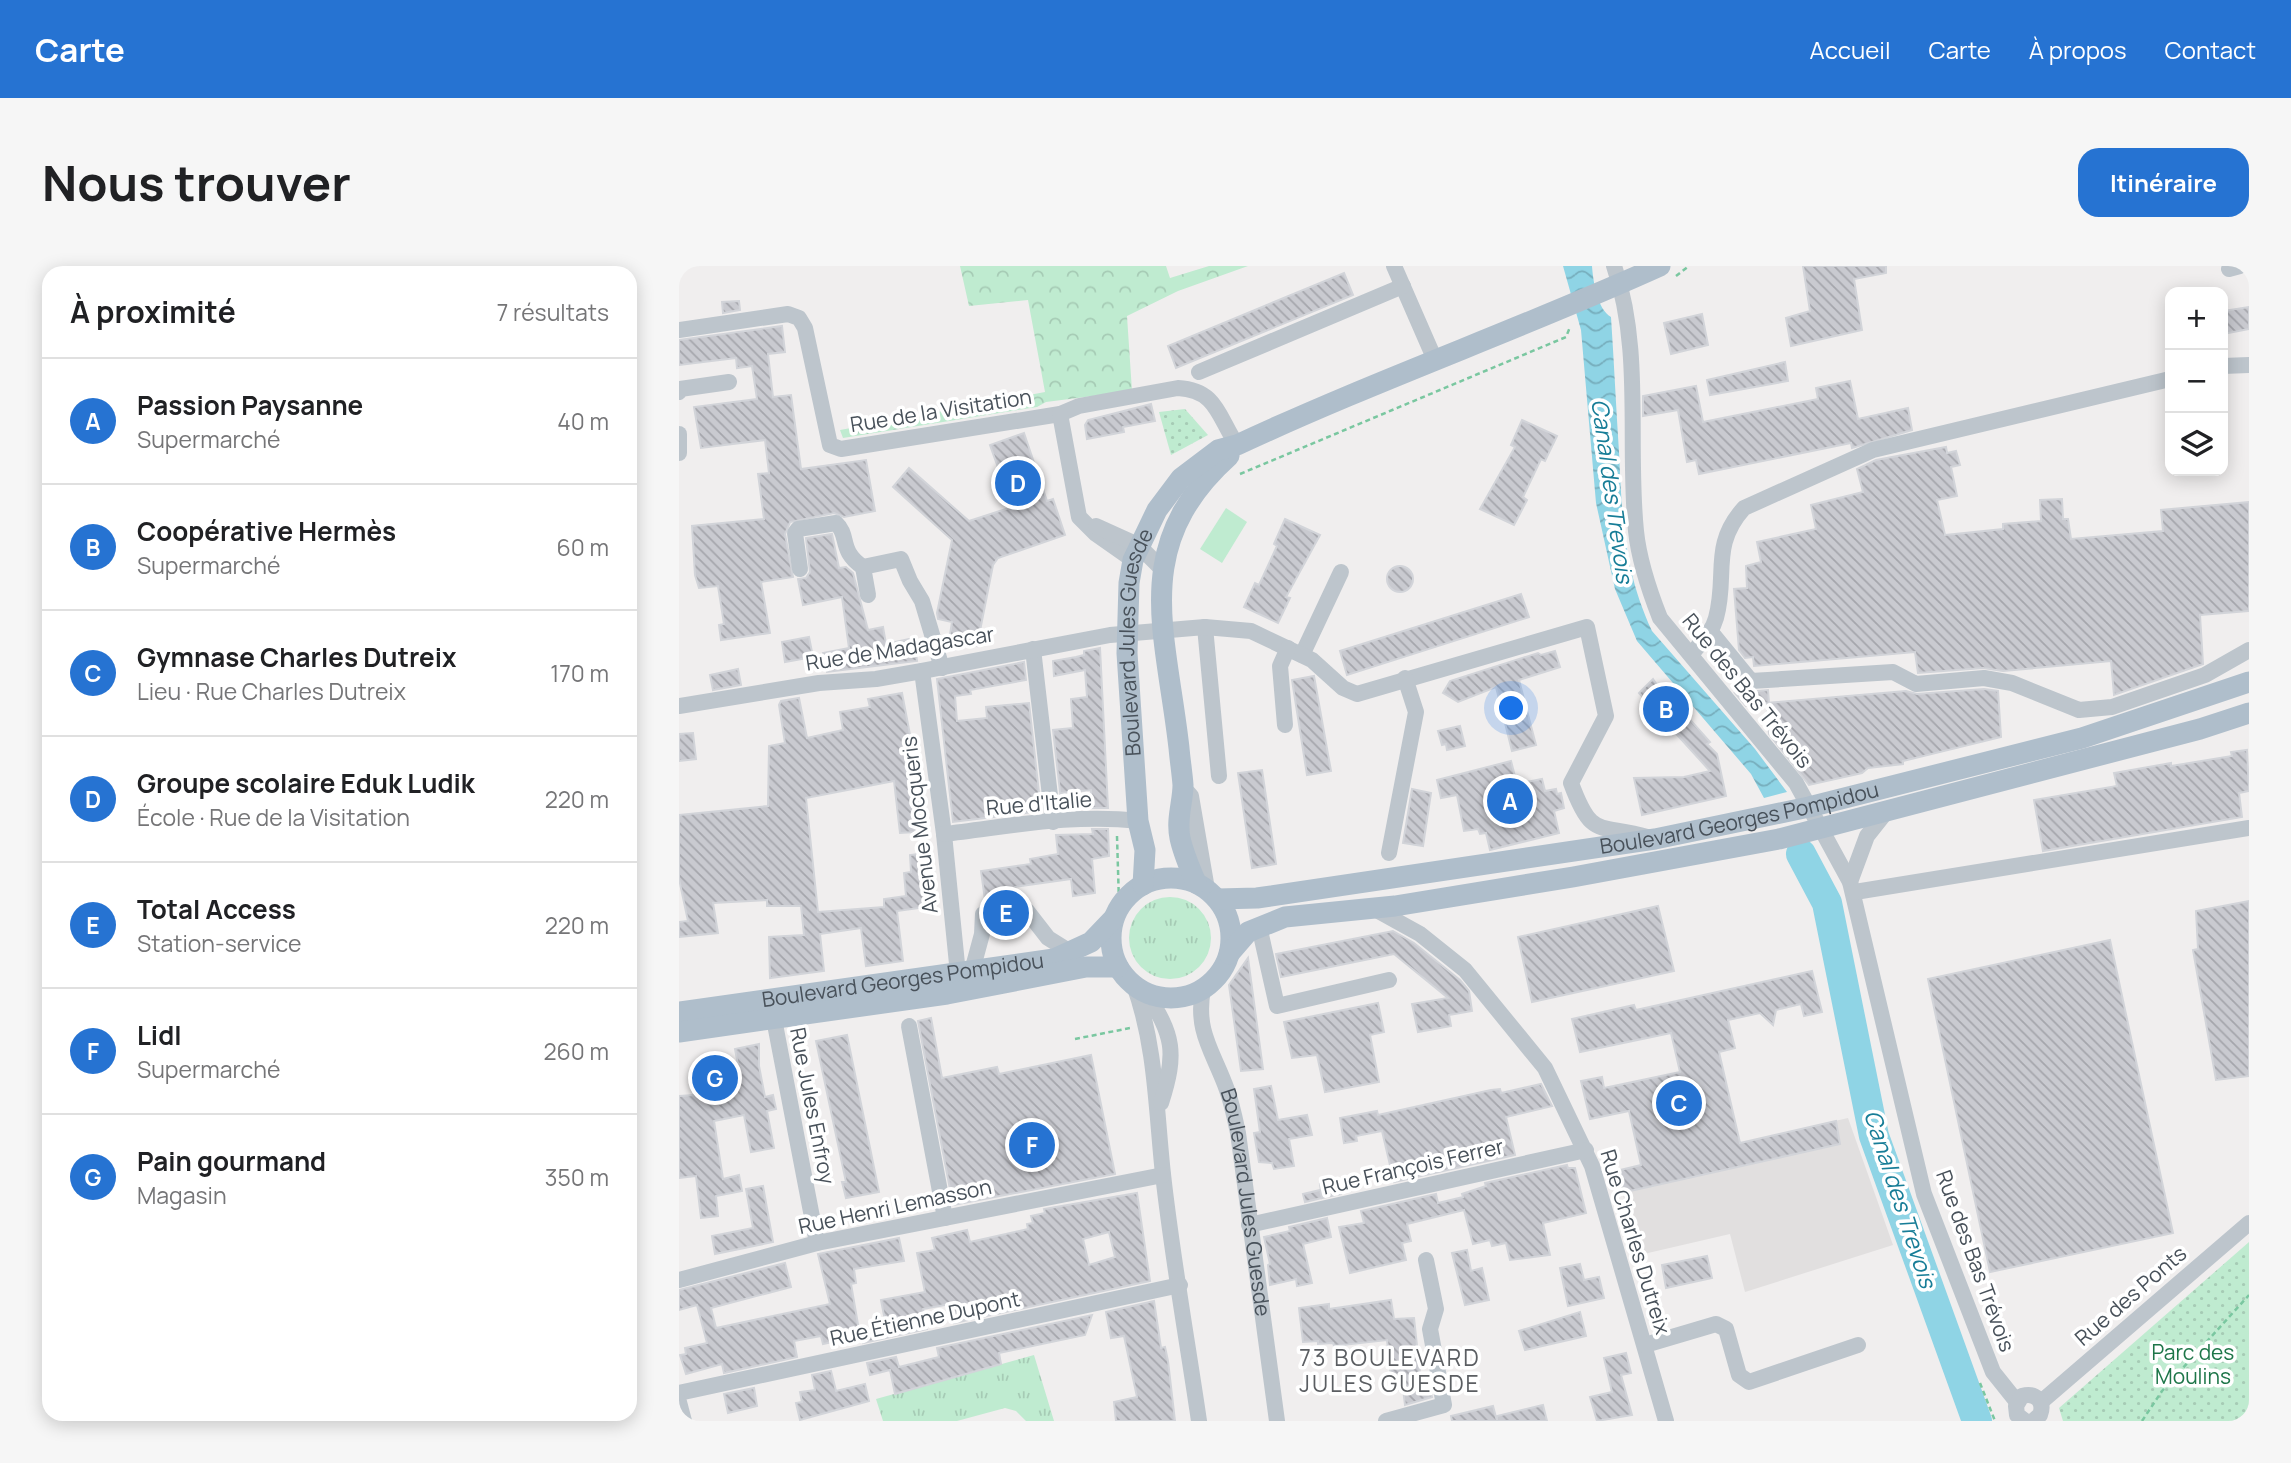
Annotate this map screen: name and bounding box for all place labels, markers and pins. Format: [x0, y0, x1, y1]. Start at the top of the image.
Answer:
pin: D [995, 457, 1041, 509]
pin: B [1643, 683, 1689, 735]
pin: A [1487, 775, 1533, 827]
pin: E [983, 887, 1029, 939]
pin: G [692, 1052, 738, 1104]
pin: C [1656, 1077, 1702, 1129]
pin: F [1009, 1119, 1055, 1171]

